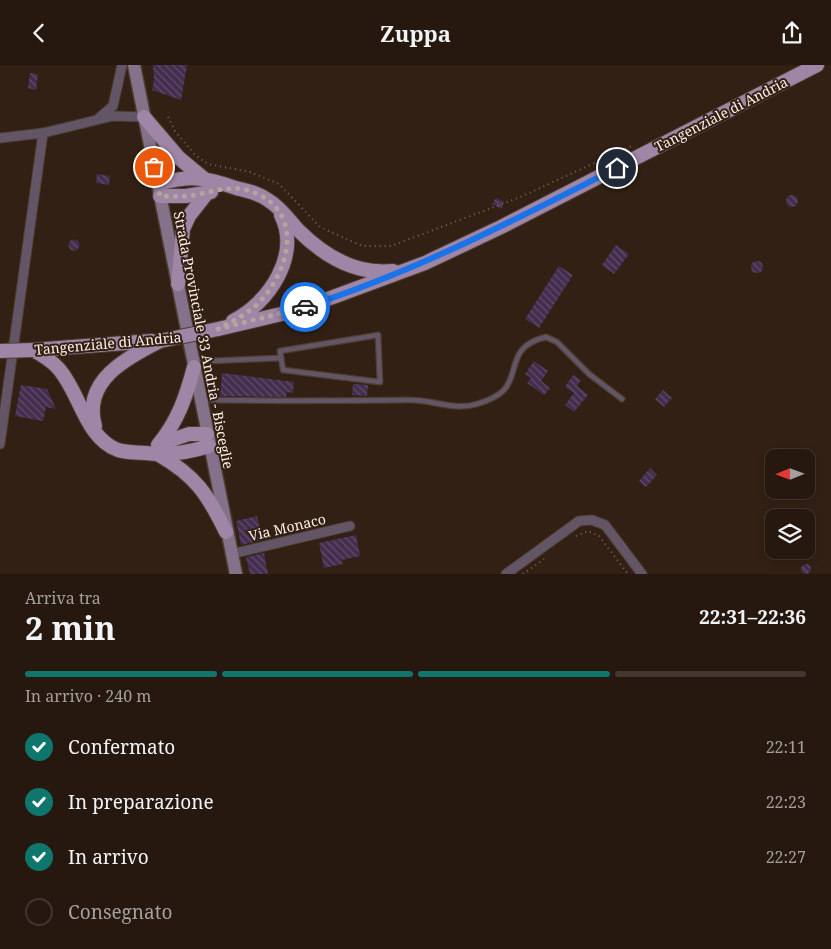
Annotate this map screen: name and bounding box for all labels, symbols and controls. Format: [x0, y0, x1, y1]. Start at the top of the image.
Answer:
text: Zuppa [380, 18, 451, 48]
icon: back [25, 19, 53, 47]
icon: share [778, 19, 806, 47]
street label: Tangenziale di Andria [651, 72, 791, 156]
pin [133, 146, 175, 188]
pin [596, 147, 638, 189]
icon: bag [140, 153, 168, 181]
icon: home [603, 154, 631, 182]
street label: Strada Provinciale 33 Andria - Bisceglie [170, 210, 238, 470]
courier [280, 282, 330, 332]
icon: car [291, 293, 319, 321]
street label: Tangenziale di Andria [34, 327, 182, 359]
north arrow [765, 449, 815, 499]
map controls [765, 449, 815, 559]
street label: Via Monaco [247, 509, 327, 545]
button: layers [765, 509, 815, 559]
text: Arriva tra [25, 587, 101, 609]
text: 22:31–22:36 [699, 604, 806, 630]
text: 2 min [25, 606, 116, 649]
text: In arrivo · 240 m [25, 685, 151, 707]
icon: check [25, 733, 53, 761]
text: Confermato [68, 734, 175, 760]
text: 22:11 [766, 736, 806, 758]
icon: check [25, 788, 53, 816]
text: In preparazione [68, 789, 214, 815]
text: 22:23 [766, 791, 806, 813]
icon: check [25, 843, 53, 871]
text: In arrivo [68, 844, 149, 870]
text: 22:27 [766, 846, 806, 868]
text: Consegnato [68, 899, 172, 925]

